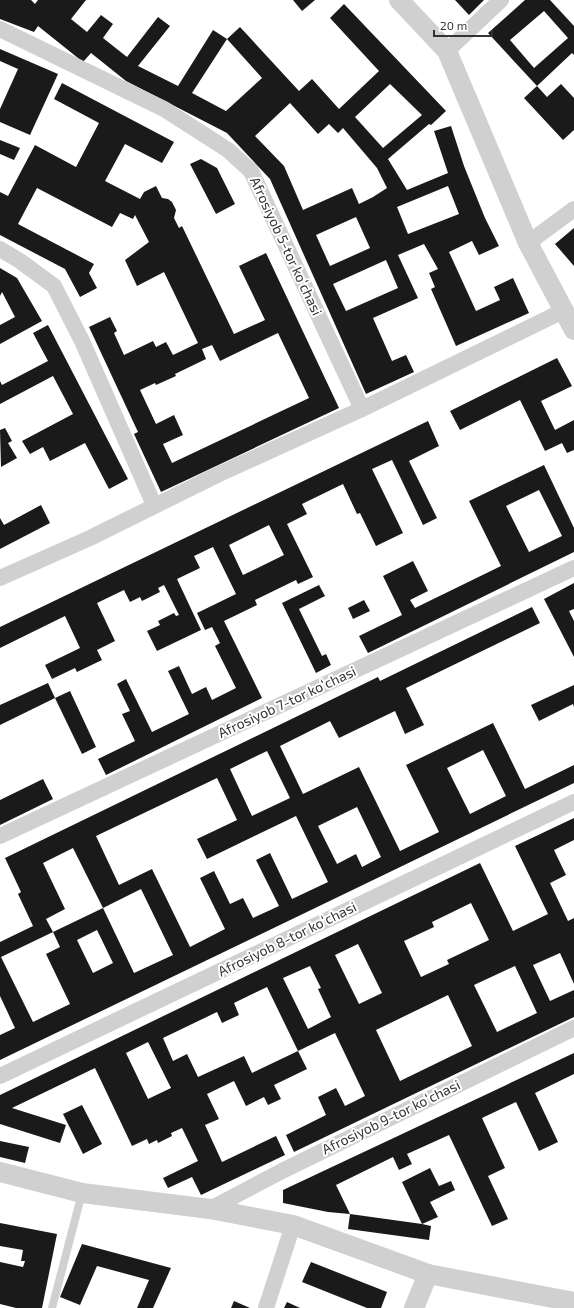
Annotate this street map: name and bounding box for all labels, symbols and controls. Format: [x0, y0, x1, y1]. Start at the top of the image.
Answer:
scale bar [434, 12, 492, 38]
text: 20 m [440, 18, 467, 32]
street label: Afrosiyob 5-tor koʻchasi [247, 174, 326, 318]
street label: Afrosiyob 7-tor koʻchasi [215, 662, 359, 741]
street label: Afrosiyob 8-tor koʻchasi [215, 898, 359, 980]
street label: Afrosiyob 9-tor koʻchasi [319, 1076, 463, 1157]

